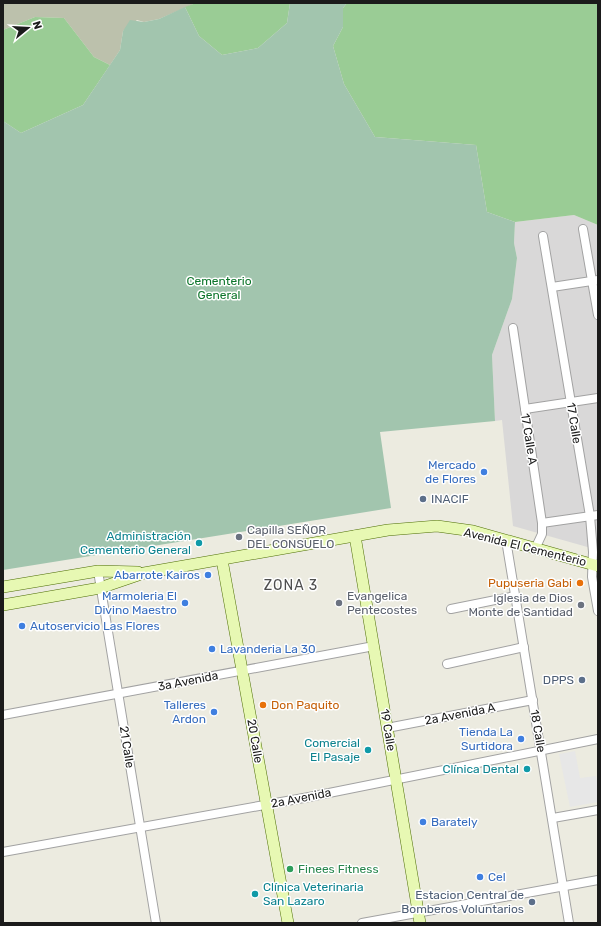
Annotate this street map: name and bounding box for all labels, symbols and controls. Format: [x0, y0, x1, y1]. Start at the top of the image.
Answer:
north arrow [8, 8, 48, 48]
text: N [30, 19, 44, 31]
park label: Cementerio General [186, 274, 252, 302]
street label: 17 Calle [564, 401, 584, 445]
street label: 17 Calle A [518, 412, 540, 466]
place label: Mercado de Flores [425, 458, 476, 486]
marker: Mercado de Flores [479, 467, 489, 477]
place label: INACIF [431, 492, 469, 506]
marker: INACIF [418, 494, 428, 504]
place label: Capilla SEÑOR DEL CONSUELO [247, 523, 334, 551]
street label: Avenida El Cementerio [462, 525, 588, 569]
place label: Administración Cementerio General [80, 529, 191, 557]
marker: Capilla SEÑOR DEL CONSUELO [234, 532, 244, 542]
marker: Administración Cementerio General [194, 538, 204, 548]
place label: Abarrote Kairos [114, 568, 200, 582]
marker: Abarrote Kairos [203, 570, 213, 580]
place label: Pupuseria Gabi [488, 576, 572, 590]
district label: ZONA 3 [264, 577, 318, 594]
marker: Pupuseria Gabi [575, 578, 585, 588]
place label: Marmoleria El Divino Maestro [94, 589, 177, 617]
place label: Evangelica Pentecostes [347, 589, 417, 617]
place label: Iglesia de Dios Monte de Santidad [468, 591, 573, 619]
marker: Marmoleria El Divino Maestro [180, 598, 190, 608]
marker: Evangelica Pentecostes [334, 598, 344, 608]
marker: Iglesia de Dios Monte de Santidad [576, 600, 586, 610]
place label: Autoservicio Las Flores [30, 619, 160, 633]
marker: Autoservicio Las Flores [17, 621, 27, 631]
place label: Lavanderia La 30 [220, 642, 316, 656]
marker: Lavanderia La 30 [207, 644, 217, 654]
street label: 3a Avenida [157, 668, 219, 694]
place label: DPPS [543, 673, 574, 687]
marker: DPPS [577, 675, 587, 685]
place label: Talleres Ardon [164, 698, 206, 726]
place label: Don Paquito [271, 698, 340, 712]
marker: Don Paquito [258, 700, 268, 710]
street label: 2a Avenida A [423, 700, 497, 728]
marker: Talleres Ardon [209, 707, 219, 717]
street label: 19 Calle [377, 708, 399, 752]
street label: 18 Calle [527, 709, 549, 754]
street label: 20 Calle [244, 718, 266, 765]
street label: 21 Calle [117, 725, 137, 769]
place label: Tienda La Surtidora [459, 725, 513, 753]
marker: Tienda La Surtidora [516, 734, 526, 744]
place label: Comercial El Pasaje [304, 736, 360, 764]
marker: Comercial El Pasaje [363, 745, 373, 755]
place label: Clínica Dental [442, 762, 519, 776]
marker: Clínica Dental [522, 764, 532, 774]
street label: 2a Avenida [270, 785, 332, 811]
place label: Barately [431, 815, 478, 829]
marker: Barately [418, 817, 428, 827]
place label: Finees Fitness [298, 862, 379, 876]
marker: Finees Fitness [285, 864, 295, 874]
place label: Cel [488, 870, 506, 884]
marker: Cel [475, 872, 485, 882]
place label: Clínica Veterinaria San Lazaro [263, 880, 364, 908]
place label: Estacion Central de Bomberos Voluntarios [401, 888, 524, 916]
marker: Clínica Veterinaria San Lazaro [250, 889, 260, 899]
marker: Estacion Central de Bomberos Voluntarios [527, 897, 537, 907]

